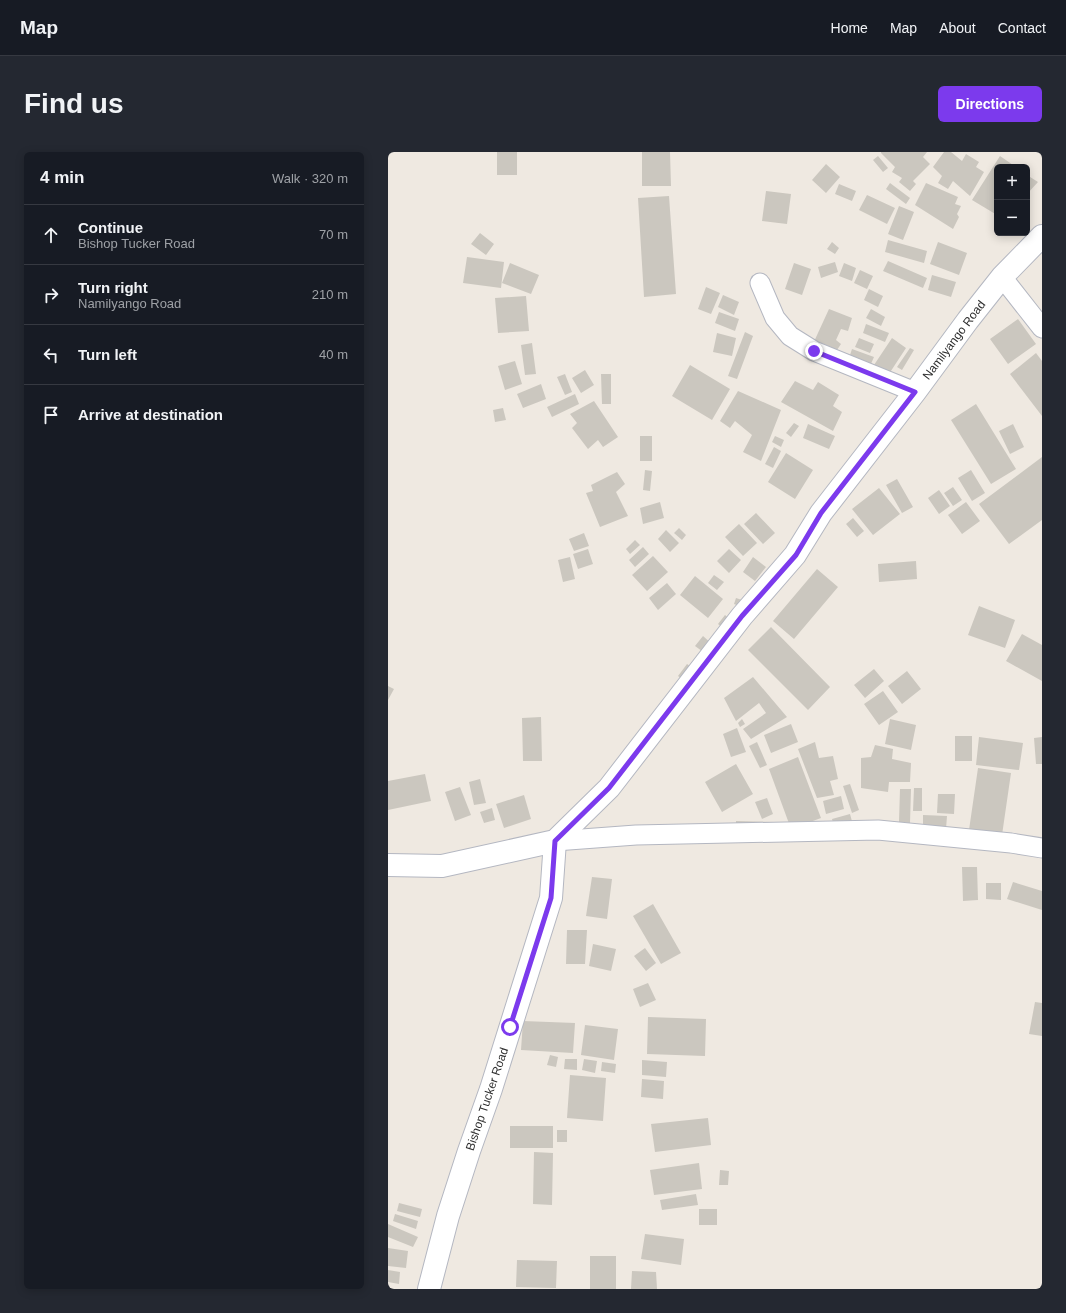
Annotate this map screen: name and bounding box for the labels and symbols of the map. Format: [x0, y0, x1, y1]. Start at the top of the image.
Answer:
street label: Namilyango Road [920, 298, 988, 382]
route end [805, 342, 823, 360]
route start [501, 1018, 519, 1036]
street label: Bishop Tucker Road [463, 1046, 511, 1152]

